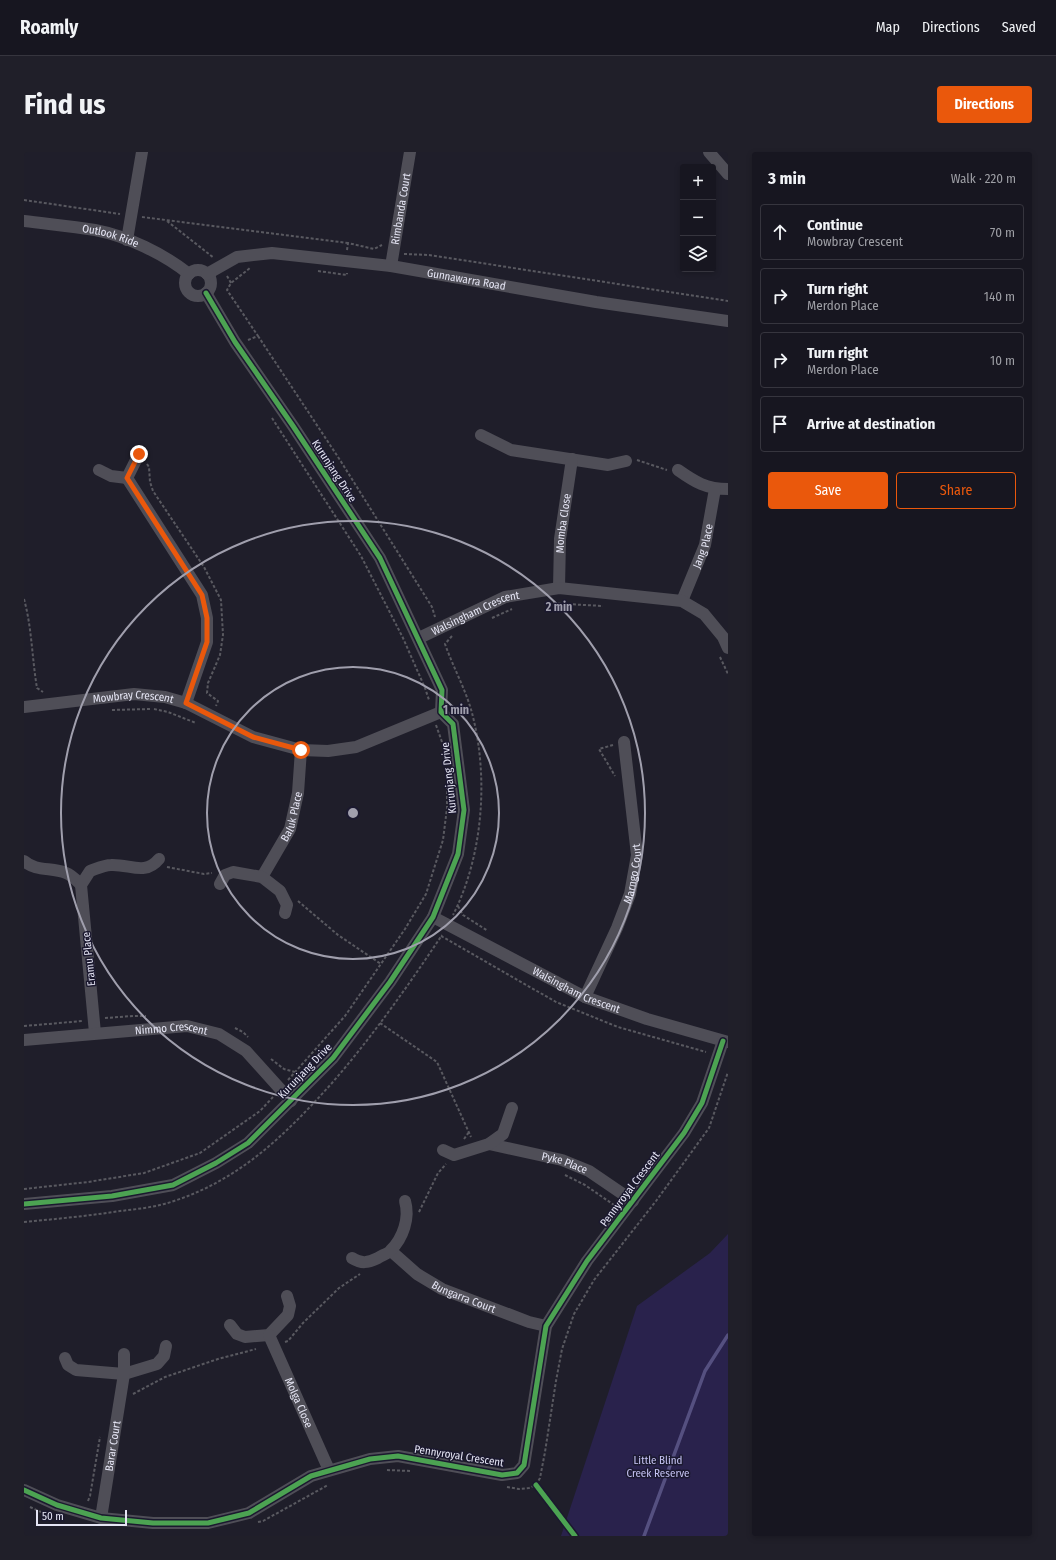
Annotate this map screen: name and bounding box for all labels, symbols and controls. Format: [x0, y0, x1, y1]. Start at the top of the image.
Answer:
text: Roamly [20, 16, 78, 39]
text: Map [876, 19, 900, 36]
text: Directions [922, 19, 980, 36]
text: Saved [1002, 19, 1036, 36]
button: Directions [937, 86, 1032, 123]
text: Find us [24, 88, 106, 121]
map controls [680, 164, 716, 272]
button: + [680, 164, 716, 200]
text: 3 min [768, 168, 806, 189]
text: Walk · 220 m [951, 171, 1016, 186]
street label: Rimbanda Court [388, 172, 413, 246]
button: − [680, 200, 716, 236]
text: Continue [807, 216, 863, 234]
icon: ahead [769, 221, 791, 243]
street label: Outlook Ride [81, 222, 141, 250]
text: 70 m [990, 225, 1015, 240]
text: Mowbray Crescent [807, 234, 903, 249]
button: layers [680, 236, 716, 272]
street label: Gunnawarra Road [426, 266, 507, 293]
text: Turn right [807, 280, 868, 298]
icon: right [769, 285, 791, 307]
text: 140 m [984, 289, 1015, 304]
text: Merdon Place [807, 298, 879, 313]
text: Turn right [807, 344, 868, 362]
icon: right [769, 349, 791, 371]
text: 10 m [990, 353, 1015, 368]
text: Merdon Place [807, 362, 879, 377]
icon: arrive [769, 413, 791, 435]
text: Arrive at destination [807, 415, 935, 433]
street label: Kurunjang Drive [309, 437, 359, 505]
route end [130, 445, 148, 463]
button: Save [768, 472, 888, 509]
button: Share [896, 472, 1016, 509]
street label: Momba Close [553, 492, 573, 553]
street label: Jang Place [690, 523, 715, 570]
street label: Walsingham Crescent [429, 588, 521, 638]
text: 2 min [545, 600, 572, 614]
street label: Mowbray Crescent [92, 687, 176, 706]
text: 1 min [443, 703, 469, 717]
route start [292, 741, 310, 759]
street label: Kurunjang Drive [439, 742, 459, 814]
street label: Baluk Place [278, 790, 305, 844]
centre of rings [346, 806, 360, 820]
street label: Marngo Court [620, 843, 644, 905]
street label: Eramu Place [80, 931, 98, 987]
street label: Walsingham Crescent [530, 964, 622, 1016]
street label: Nimmo Crescent [134, 1019, 209, 1038]
street label: Kurunjang Drive [275, 1041, 335, 1101]
street label: Pyke Place [541, 1149, 589, 1176]
street label: Pennyroyal Crescent [598, 1149, 663, 1229]
street label: Bungarra Court [429, 1278, 498, 1315]
street label: Molga Close [282, 1375, 316, 1430]
street label: Barar Court [102, 1419, 123, 1472]
street label: Pennyroyal Crescent [413, 1443, 505, 1470]
park label: Little Blind Creek Reserve [626, 1454, 690, 1480]
scale bar [36, 1508, 127, 1527]
text: 50 m [42, 1510, 64, 1523]

